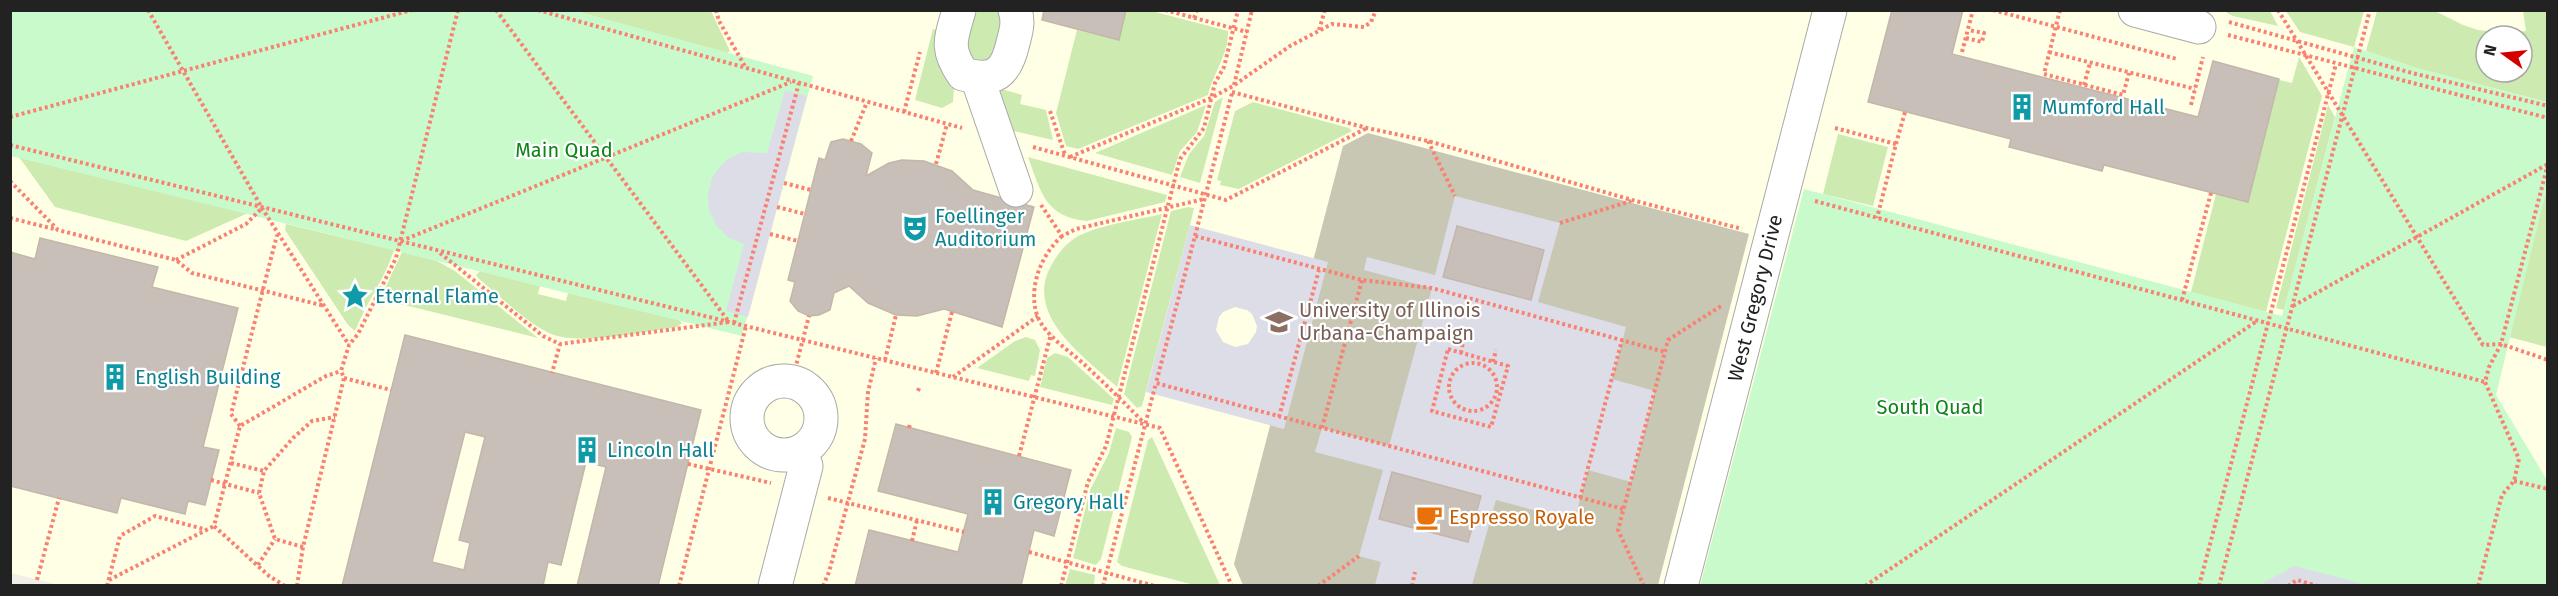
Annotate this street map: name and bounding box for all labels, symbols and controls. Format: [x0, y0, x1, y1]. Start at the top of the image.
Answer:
north arrow [2474, 24, 2534, 84]
text: N [2479, 43, 2501, 58]
building icon: Mumford Hall [2007, 92, 2037, 122]
place label: Mumford Hall [2042, 95, 2165, 119]
park label: Main Quad [515, 138, 613, 162]
place label: Foellinger Auditorium [935, 204, 1036, 251]
street label: West Gregory Drive [1723, 212, 1787, 384]
theatre icon: Foellinger Auditorium [900, 213, 930, 243]
place icon: Eternal Flame [340, 281, 370, 311]
place label: Eternal Flame [375, 284, 499, 308]
place label: University of Illinois Urbana-Champaign [1299, 298, 1480, 345]
school or university icon: University of Illinois Urbana-Champaign [1264, 307, 1294, 337]
building icon: English Building [100, 362, 130, 392]
place label: English Building [135, 365, 281, 389]
park label: South Quad [1877, 395, 1983, 419]
building icon: Lincoln Hall [572, 435, 602, 465]
place label: Lincoln Hall [607, 438, 714, 462]
building icon: Gregory Hall [978, 487, 1008, 517]
place label: Gregory Hall [1013, 490, 1124, 514]
cafe icon: Espresso Royale [1414, 502, 1444, 532]
place label: Espresso Royale [1449, 505, 1595, 529]

